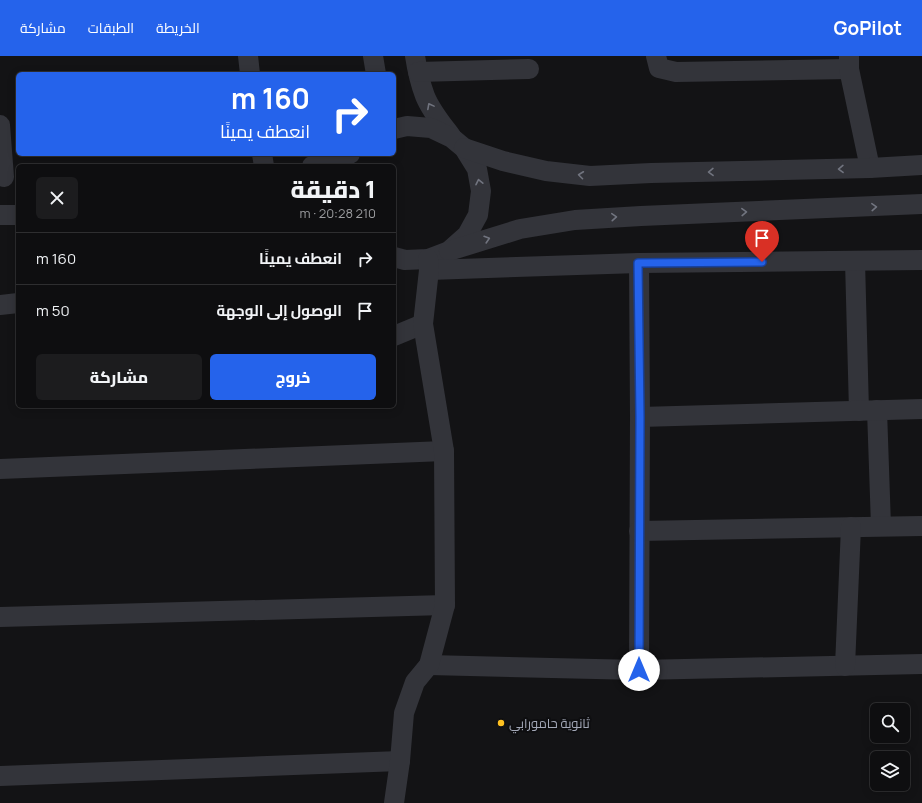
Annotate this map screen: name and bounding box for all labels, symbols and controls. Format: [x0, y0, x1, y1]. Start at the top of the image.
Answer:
text: GoPilot [834, 15, 902, 41]
text: مشاركة [20, 18, 66, 37]
text: الطبقات [88, 18, 134, 37]
text: الخريطة [156, 18, 200, 37]
text: 160 m [231, 79, 310, 117]
icon: right [324, 88, 376, 140]
one-way arrow [427, 103, 435, 110]
text: انعطف يمينًا [220, 119, 310, 143]
one-way arrow [838, 165, 844, 173]
one-way arrow [708, 168, 714, 176]
one-way arrow [578, 171, 584, 180]
text: 1 دقيقة [291, 172, 376, 205]
button: close [36, 177, 78, 219]
one-way arrow [476, 179, 484, 186]
one-way arrow [871, 202, 877, 211]
text: 210 m · 20:28 [300, 204, 376, 222]
one-way arrow [741, 207, 747, 216]
one-way arrow [611, 213, 617, 222]
pin [745, 221, 779, 262]
icon: arrive [751, 227, 773, 249]
one-way arrow [483, 235, 490, 244]
text: 160 m [36, 248, 76, 269]
text: انعطف يمينًا [259, 248, 342, 269]
icon: right [354, 248, 376, 270]
text: 50 m [36, 300, 70, 321]
text: الوصول إلى الوجهة [216, 300, 342, 321]
icon: arrive [354, 300, 376, 322]
button: مشاركة [36, 354, 202, 400]
button: خروج [210, 354, 376, 400]
position arrow [618, 649, 660, 691]
map controls [870, 703, 910, 791]
button: search [870, 703, 910, 743]
place label: ثانوية حامورابي [509, 714, 590, 734]
marker: ثانوية حامورابي [496, 718, 506, 728]
button: layers [870, 751, 910, 791]

